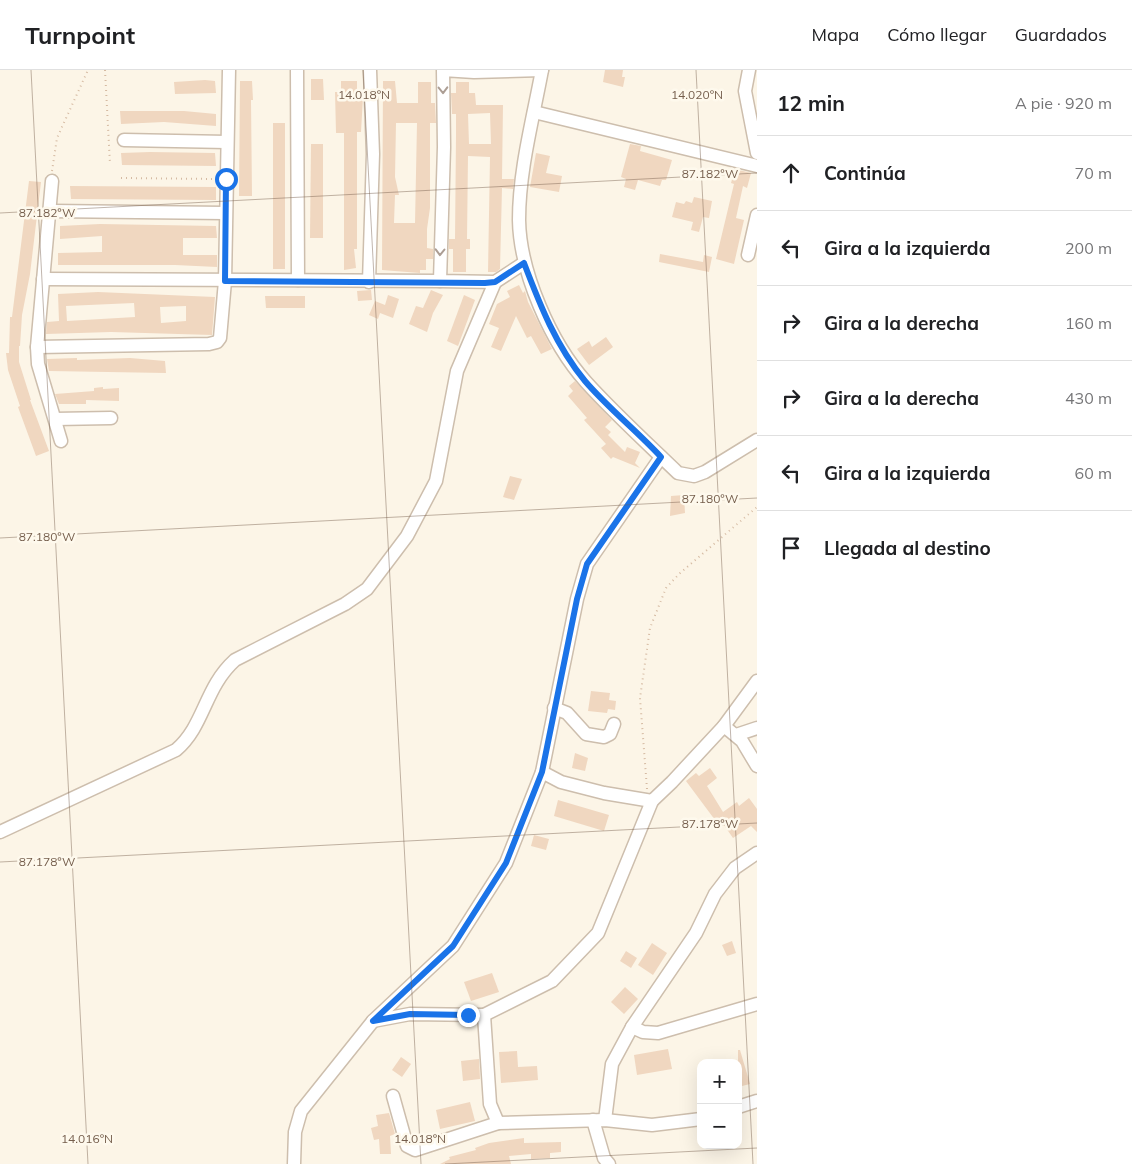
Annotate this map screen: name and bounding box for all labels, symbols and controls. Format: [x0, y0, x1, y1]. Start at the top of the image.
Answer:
text: Turnpoint [25, 20, 135, 50]
text: Mapa [811, 23, 859, 46]
text: Cómo llegar [887, 23, 987, 46]
text: Guardados [1015, 23, 1107, 46]
one-way arrow [438, 86, 449, 94]
text: 14.018°N [338, 87, 390, 102]
text: 14.020°N [671, 87, 723, 102]
text: 12 min [777, 90, 845, 116]
text: A pie · 920 m [1015, 93, 1112, 113]
icon: ahead [777, 159, 805, 187]
text: Continúa [824, 161, 906, 185]
text: 70 m [1075, 163, 1112, 183]
text: 87.182°W [682, 166, 738, 181]
route start [215, 168, 238, 191]
text: 87.182°W [19, 205, 75, 220]
icon: left [777, 234, 805, 262]
text: Gira a la izquierda [824, 236, 990, 260]
text: 200 m [1065, 238, 1112, 258]
one-way arrow [435, 248, 446, 256]
icon: right [777, 309, 805, 337]
text: Gira a la derecha [824, 311, 979, 335]
text: 160 m [1065, 313, 1112, 333]
icon: right [777, 384, 805, 412]
text: Gira a la derecha [824, 386, 979, 410]
text: 430 m [1065, 388, 1112, 408]
icon: left [777, 459, 805, 487]
text: Gira a la izquierda [824, 461, 990, 485]
text: 60 m [1075, 463, 1112, 483]
text: 87.180°W [682, 491, 738, 506]
text: 87.180°W [19, 529, 75, 544]
icon: arrive [777, 534, 805, 562]
text: Llegada al destino [824, 536, 991, 560]
text: 87.178°W [682, 816, 738, 831]
text: 87.178°W [19, 854, 75, 869]
route end [457, 1004, 480, 1027]
map controls [697, 1059, 742, 1149]
button: + [697, 1059, 742, 1104]
button: − [697, 1104, 742, 1149]
text: 14.016°N [61, 1131, 113, 1146]
text: 14.018°N [394, 1131, 446, 1146]

